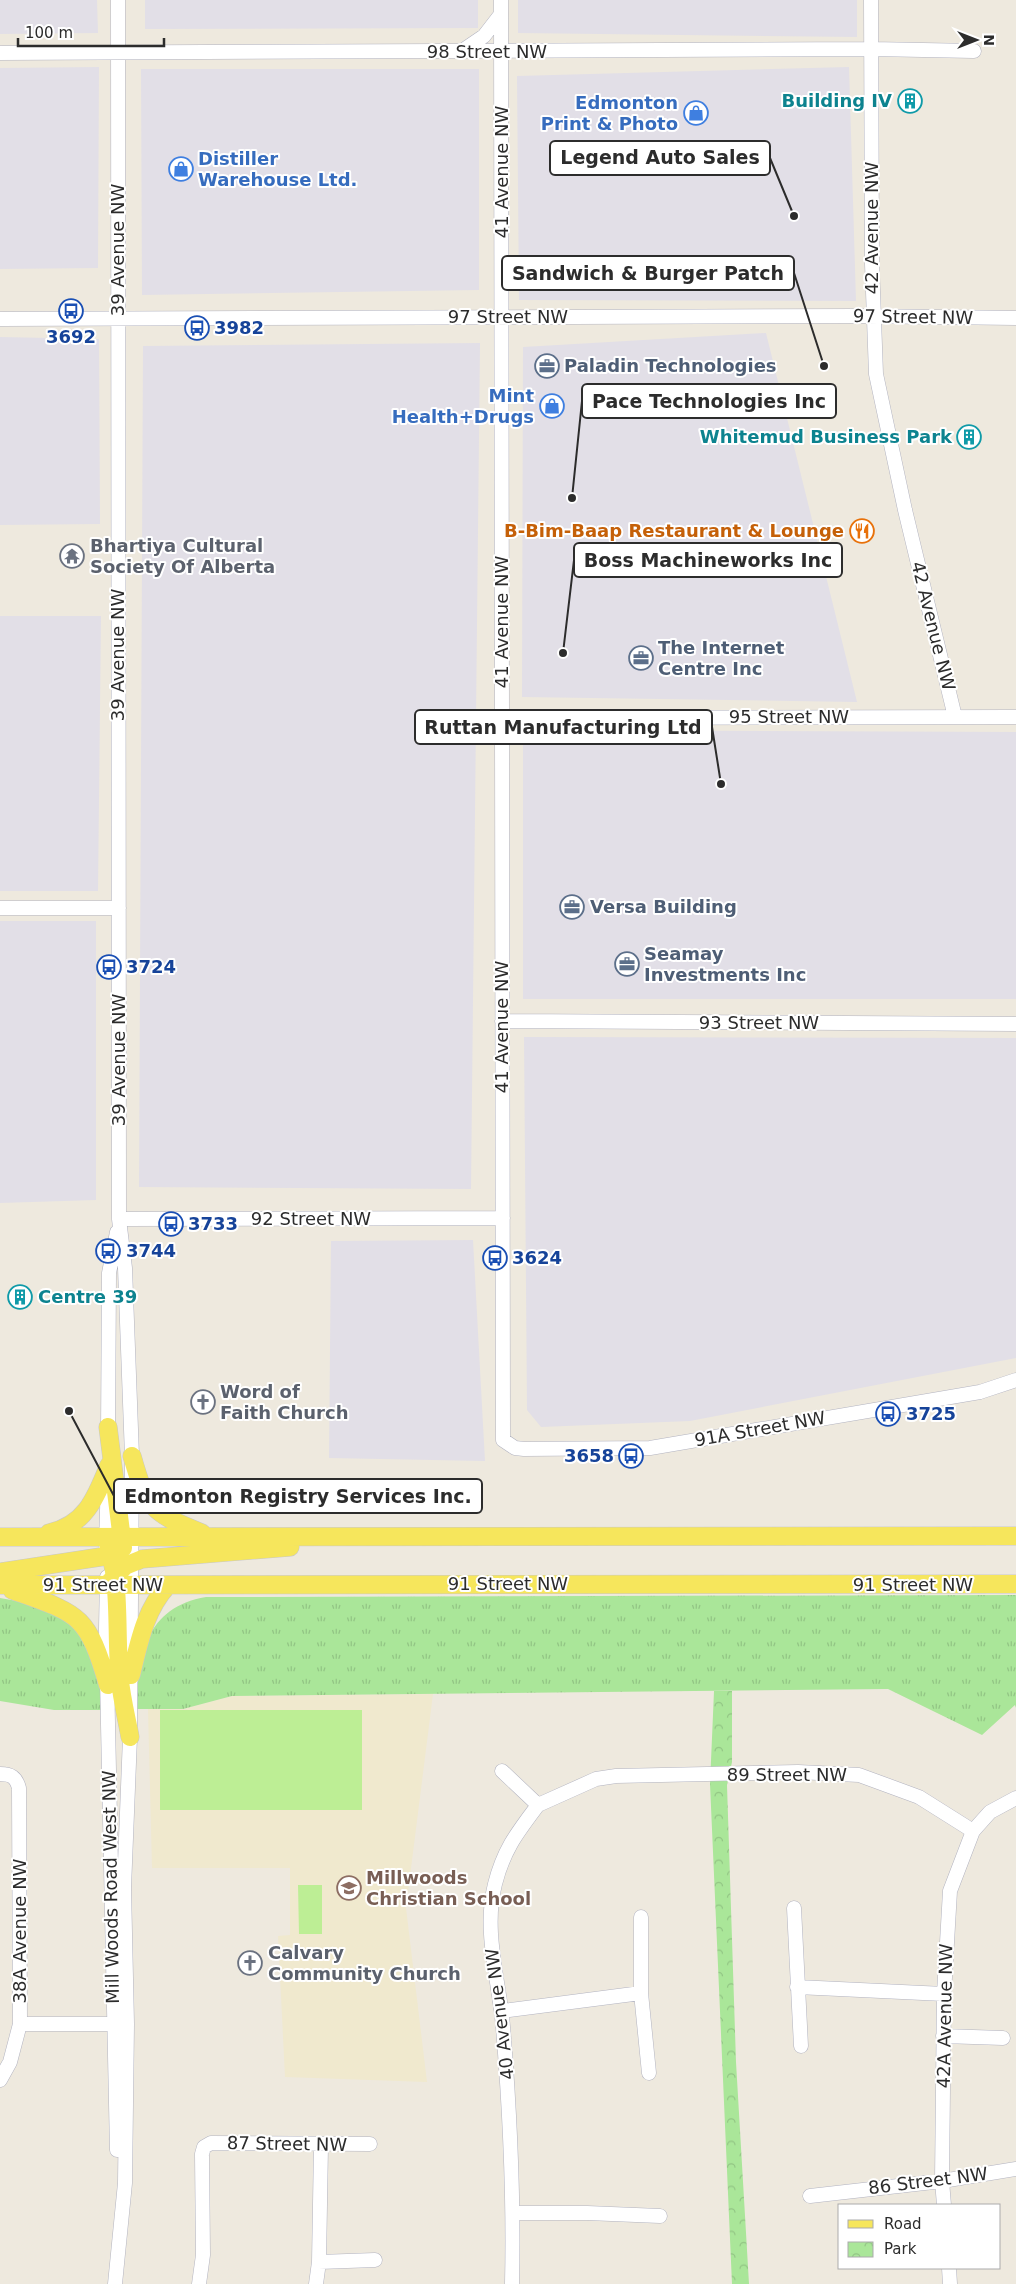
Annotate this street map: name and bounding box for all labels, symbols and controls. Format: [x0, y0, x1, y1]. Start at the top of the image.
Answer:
scale bar [18, 15, 164, 47]
north arrow [951, 15, 1001, 65]
text: 100 m [25, 24, 73, 42]
text: N [981, 34, 997, 46]
street label: 98 Street NW [427, 41, 547, 62]
building icon: Building IV [897, 88, 923, 114]
place label: Building IV [781, 90, 892, 111]
place label: Edmonton Print & Photo [541, 92, 678, 134]
shop icon: Edmonton Print & Photo [683, 100, 709, 126]
street label: 41 Avenue NW [491, 106, 512, 238]
callout: Legend Auto Sales [550, 141, 770, 175]
text: Legend Auto Sales [560, 146, 760, 168]
place label: Distiller Warehouse Ltd. [198, 148, 357, 190]
shop icon: Distiller Warehouse Ltd. [168, 156, 194, 182]
street label: 42 Avenue NW [861, 162, 882, 294]
street label: 39 Avenue NW [107, 184, 128, 316]
callout: Sandwich & Burger Patch [502, 256, 794, 290]
text: Sandwich & Burger Patch [512, 262, 784, 284]
bus stop icon: 3692 [58, 298, 84, 324]
street label: 97 Street NW [853, 305, 974, 328]
street label: 97 Street NW [448, 306, 568, 327]
bus stop icon: 3982 [184, 315, 210, 341]
place label: 3982 [214, 317, 264, 338]
place label: 3692 [46, 326, 96, 347]
office icon: Paladin Technologies [534, 353, 560, 379]
place label: Paladin Technologies [564, 355, 777, 376]
callout: Pace Technologies Inc [582, 384, 836, 418]
place label: Mint Health+Drugs [392, 385, 534, 427]
text: Pace Technologies Inc [592, 390, 826, 412]
shop icon: Mint Health+Drugs [539, 393, 565, 419]
building icon: Whitemud Business Park [956, 424, 982, 450]
place label: Whitemud Business Park [700, 426, 953, 447]
restaurant icon: B-Bim-Baap Restaurant & Lounge [849, 518, 875, 544]
place label: B-Bim-Baap Restaurant & Lounge [504, 520, 844, 541]
place label: Bhartiya Cultural Society Of Alberta [90, 535, 275, 577]
temple icon: Bhartiya Cultural Society Of Alberta [59, 543, 85, 569]
callout: Boss Machineworks Inc [574, 543, 842, 577]
text: Boss Machineworks Inc [584, 549, 832, 571]
street label: 41 Avenue NW [491, 556, 512, 688]
street label: 42 Avenue NW [907, 559, 960, 693]
street label: 39 Avenue NW [107, 589, 128, 721]
place label: The Internet Centre Inc [658, 637, 785, 679]
office icon: The Internet Centre Inc [628, 645, 654, 671]
street label: 95 Street NW [729, 706, 849, 727]
callout: Ruttan Manufacturing Ltd [415, 710, 712, 744]
text: Ruttan Manufacturing Ltd [424, 716, 702, 738]
office icon: Versa Building [559, 894, 585, 920]
place label: Versa Building [590, 896, 737, 917]
place label: Seamay Investments Inc [644, 943, 806, 985]
office icon: Seamay Investments Inc [614, 951, 640, 977]
bus stop icon: 3724 [96, 954, 122, 980]
place label: 3724 [126, 956, 176, 977]
street label: 41 Avenue NW [491, 961, 512, 1093]
street label: 39 Avenue NW [108, 994, 129, 1126]
street label: 93 Street NW [699, 1012, 819, 1033]
street label: 92 Street NW [251, 1208, 371, 1229]
bus stop icon: 3733 [158, 1211, 184, 1237]
place label: 3733 [188, 1213, 238, 1234]
bus stop icon: 3744 [95, 1238, 121, 1264]
place label: 3744 [126, 1240, 176, 1261]
bus stop icon: 3624 [482, 1245, 508, 1271]
place label: 3624 [512, 1247, 562, 1268]
building icon: Centre 39 [7, 1284, 33, 1310]
place label: Centre 39 [38, 1286, 137, 1307]
place label: Word of Faith Church [220, 1381, 348, 1423]
church icon: Word of Faith Church [190, 1389, 216, 1415]
bus stop icon: 3725 [875, 1401, 901, 1427]
place label: 3725 [906, 1403, 956, 1424]
street label: 91A Street NW [693, 1407, 827, 1450]
bus stop icon: 3658 [618, 1443, 644, 1469]
place label: 3658 [564, 1445, 614, 1466]
callout: Edmonton Registry Services Inc. [114, 1479, 482, 1513]
text: Edmonton Registry Services Inc. [124, 1485, 472, 1507]
street label: 91 Street NW [448, 1573, 568, 1594]
street label: 91 Street NW [43, 1574, 163, 1595]
street label: 91 Street NW [853, 1574, 973, 1595]
street label: 89 Street NW [727, 1764, 847, 1785]
street label: Mill Woods Road West NW [98, 1770, 123, 2004]
street label: 38A Avenue NW [9, 1858, 30, 2003]
place label: Millwoods Christian School [366, 1867, 531, 1909]
school or university icon: Millwoods Christian School [336, 1875, 362, 1901]
place label: Calvary Community Church [268, 1942, 461, 1984]
street label: 42A Avenue NW [933, 1943, 956, 2089]
street label: 40 Avenue NW [481, 1947, 518, 2081]
church icon: Calvary Community Church [237, 1950, 263, 1976]
street label: 87 Street NW [227, 2132, 348, 2155]
street label: 86 Street NW [867, 2163, 989, 2198]
legend [838, 2204, 1001, 2269]
text: Road [884, 2215, 922, 2233]
text: Park [884, 2240, 917, 2258]

